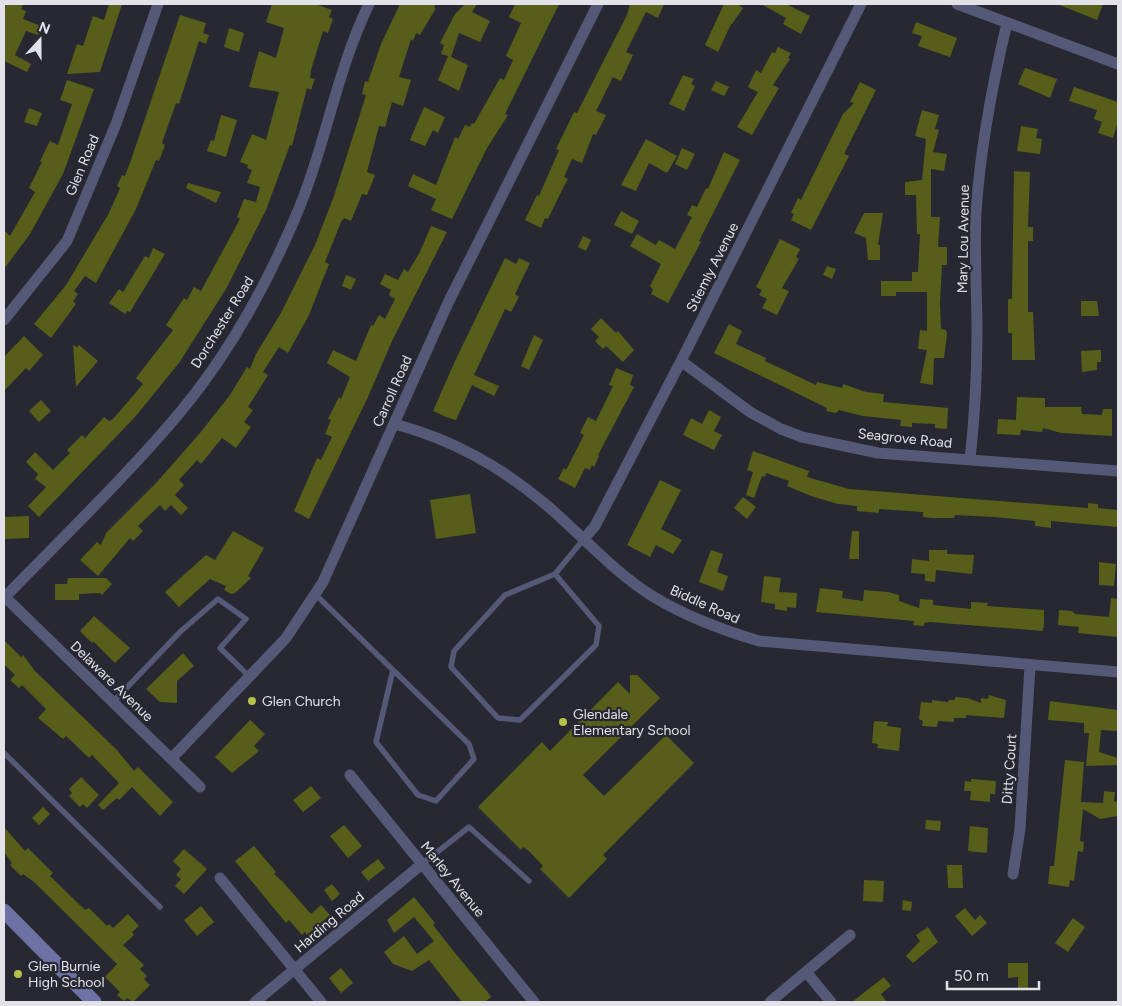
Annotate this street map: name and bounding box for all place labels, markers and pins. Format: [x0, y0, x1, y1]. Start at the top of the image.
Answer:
place label: Glen Church [262, 693, 341, 710]
marker: Glen Church [246, 695, 258, 707]
place label: Glendale Elementary School [573, 706, 691, 739]
marker: Glendale Elementary School [557, 716, 569, 728]
place label: Glen Burnie High School [28, 958, 105, 991]
marker: Glen Burnie High School [12, 968, 24, 980]

